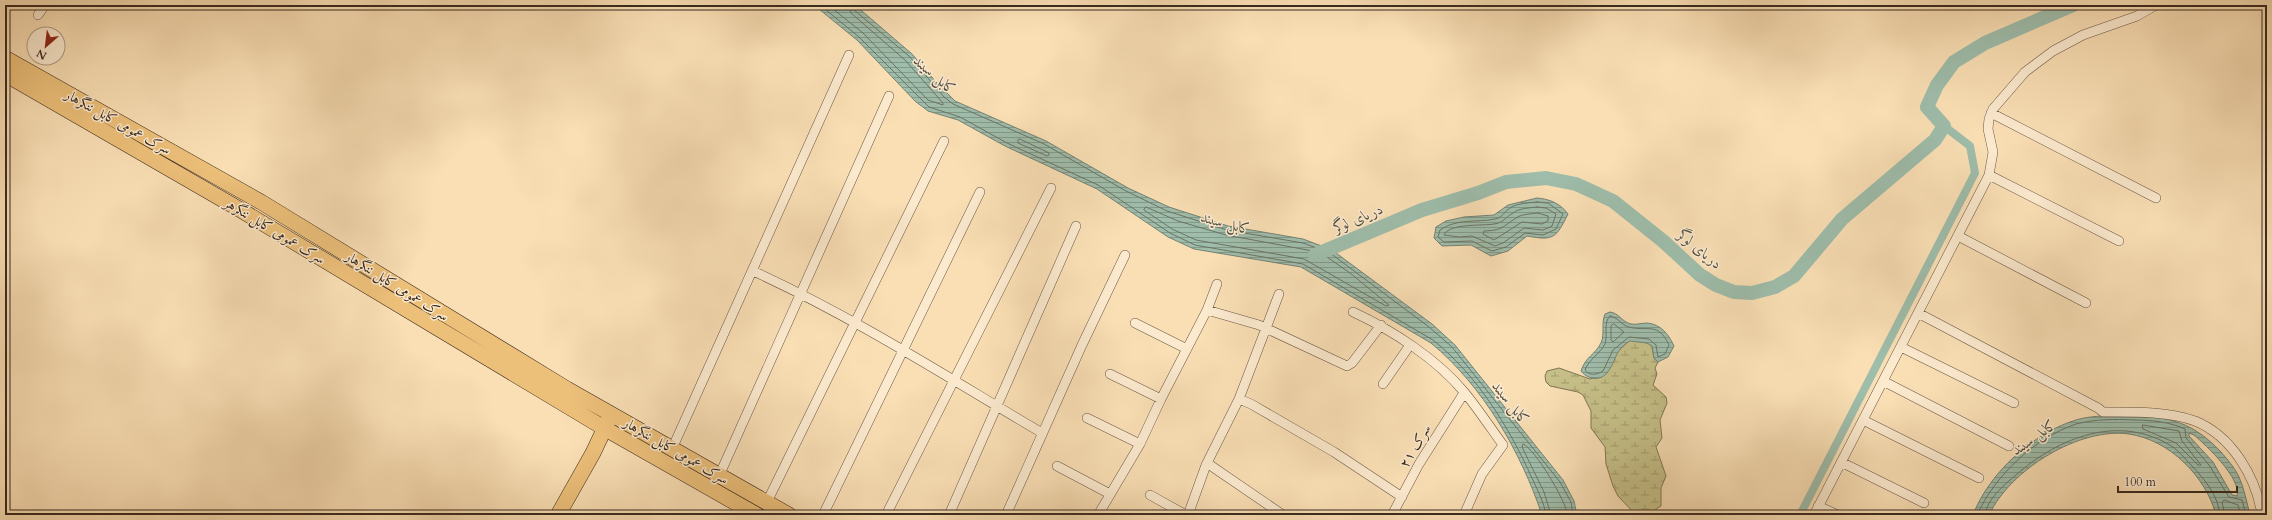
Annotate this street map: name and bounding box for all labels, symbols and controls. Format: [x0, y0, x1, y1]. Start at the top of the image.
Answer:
north arrow [26, 26, 66, 66]
text: N [33, 45, 49, 63]
water label: کابل سيند [908, 51, 961, 100]
street label: سرک عمومی کابل ننگرهار [59, 84, 175, 160]
street label: سرک عمومی کابل ننگرهر [219, 192, 329, 270]
water label: دریای لوگر [1329, 199, 1386, 238]
water label: کابل سيند [1198, 207, 1253, 240]
water label: دریای لوگر [1673, 224, 1727, 274]
street label: سرک عمومی کابل ننگرهار [339, 245, 452, 326]
water label: کابل سيند [1487, 377, 1535, 430]
street label: سرک عمومی کابل ننگرهار [618, 412, 732, 490]
water label: کابل سيند [2007, 414, 2061, 461]
street label: سرک ۲۱ [1395, 421, 1435, 471]
scale bar [2118, 468, 2237, 494]
text: 100 m [2124, 474, 2157, 490]

